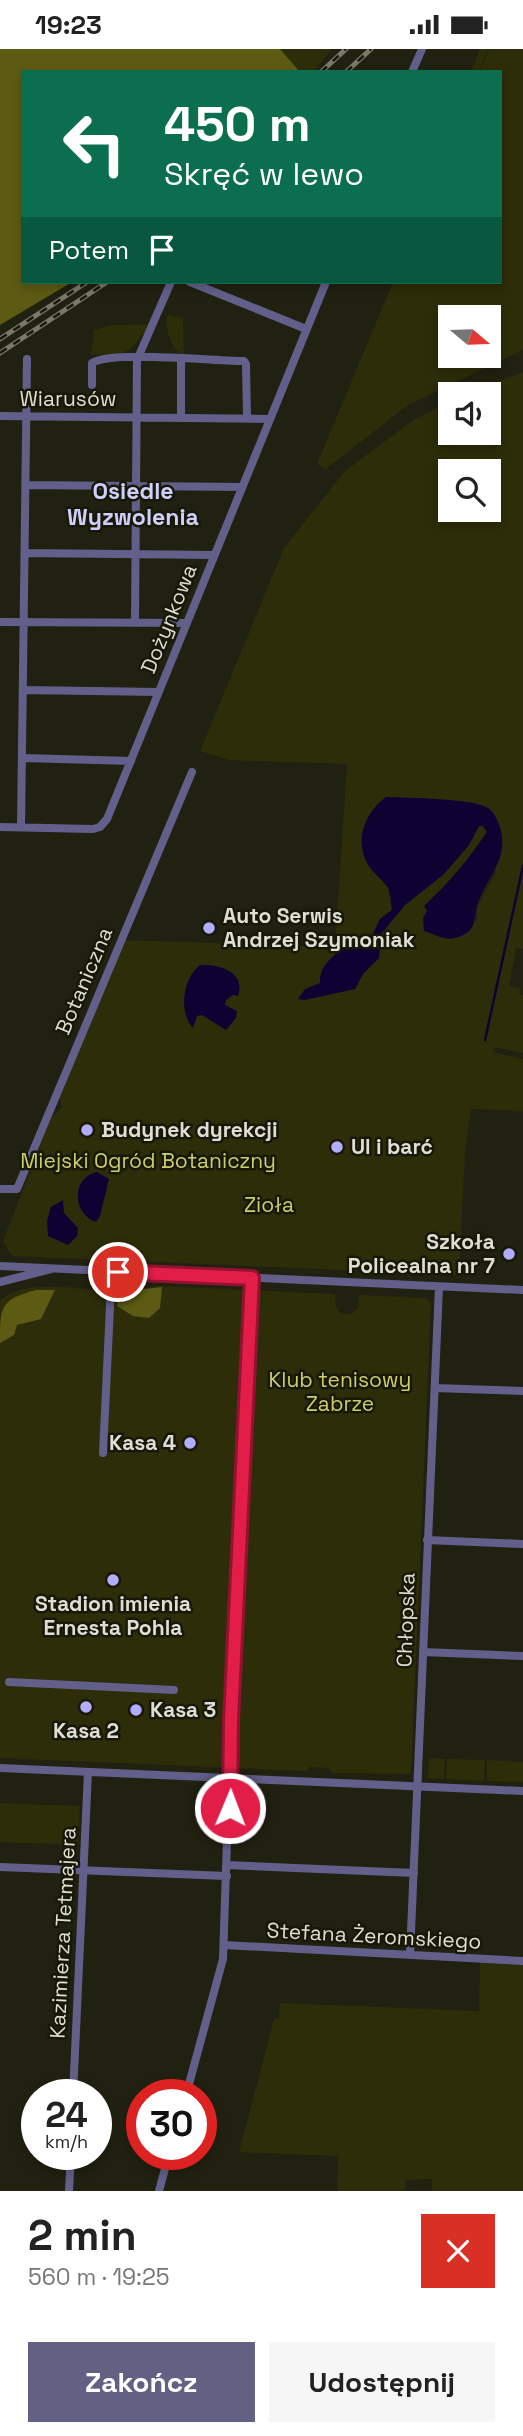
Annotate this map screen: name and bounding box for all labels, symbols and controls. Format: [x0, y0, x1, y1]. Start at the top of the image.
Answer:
text: 19:23 [35, 8, 102, 42]
text: 450 m [164, 93, 311, 155]
icon: left [49, 98, 140, 189]
text: Skręć w lewo [164, 154, 364, 194]
icon: arrive [143, 231, 181, 269]
text: Potem [49, 233, 129, 267]
north arrow [438, 305, 500, 367]
map controls [438, 305, 501, 522]
button: sound [438, 382, 501, 445]
street label: Wiarusów [19, 385, 117, 412]
button: search [438, 459, 501, 522]
district label: Osiedle Wyzwolenia [67, 476, 199, 532]
street label: Dożynkowa [134, 560, 203, 677]
place label: Auto Serwis Andrzej Szymoniak [223, 902, 415, 953]
marker: Auto Serwis Andrzej Szymoniak [201, 920, 217, 936]
street label: Botaniczna [49, 923, 118, 1039]
place label: Budynek dyrekcji [101, 1116, 278, 1143]
marker: Budynek dyrekcji [79, 1122, 95, 1138]
place label: Ul i barć [351, 1133, 433, 1160]
marker: Ul i barć [329, 1139, 345, 1155]
park label: Miejski Ogród Botaniczny [20, 1147, 276, 1174]
park label: Zioła [244, 1191, 294, 1218]
place label: Szkoła Policealna nr 7 [348, 1228, 495, 1279]
pin [88, 1242, 148, 1302]
marker: Szkoła Policealna nr 7 [501, 1246, 517, 1262]
icon: arrive [99, 1253, 137, 1291]
park label: Klub tenisowy Zabrze [269, 1366, 411, 1417]
place label: Kasa 4 [109, 1429, 176, 1456]
marker: Kasa 4 [182, 1435, 198, 1451]
marker: Stadion imienia Ernesta Pohla [105, 1572, 121, 1588]
street label: Chłopska [390, 1572, 421, 1668]
place label: Stadion imienia Ernesta Pohla [35, 1590, 191, 1641]
place label: Kasa 3 [150, 1696, 216, 1723]
marker: Kasa 2 [78, 1699, 94, 1715]
marker: Kasa 3 [128, 1702, 144, 1718]
place label: Kasa 2 [53, 1717, 119, 1744]
position arrow [193, 1771, 267, 1845]
street label: Kazimierza Tetmajera [43, 1827, 82, 2039]
street label: Stefana Żeromskiego [266, 1916, 482, 1955]
speed limit sign: 30 [126, 2079, 217, 2170]
text: 24 [45, 2093, 88, 2137]
text: km/h [45, 2130, 88, 2153]
text: 2 min [28, 2209, 137, 2262]
button: close [421, 2214, 495, 2288]
text: 560 m · 19:25 [28, 2262, 170, 2292]
button: Zakończ [28, 2342, 255, 2422]
button: Udostępnij [269, 2342, 495, 2422]

